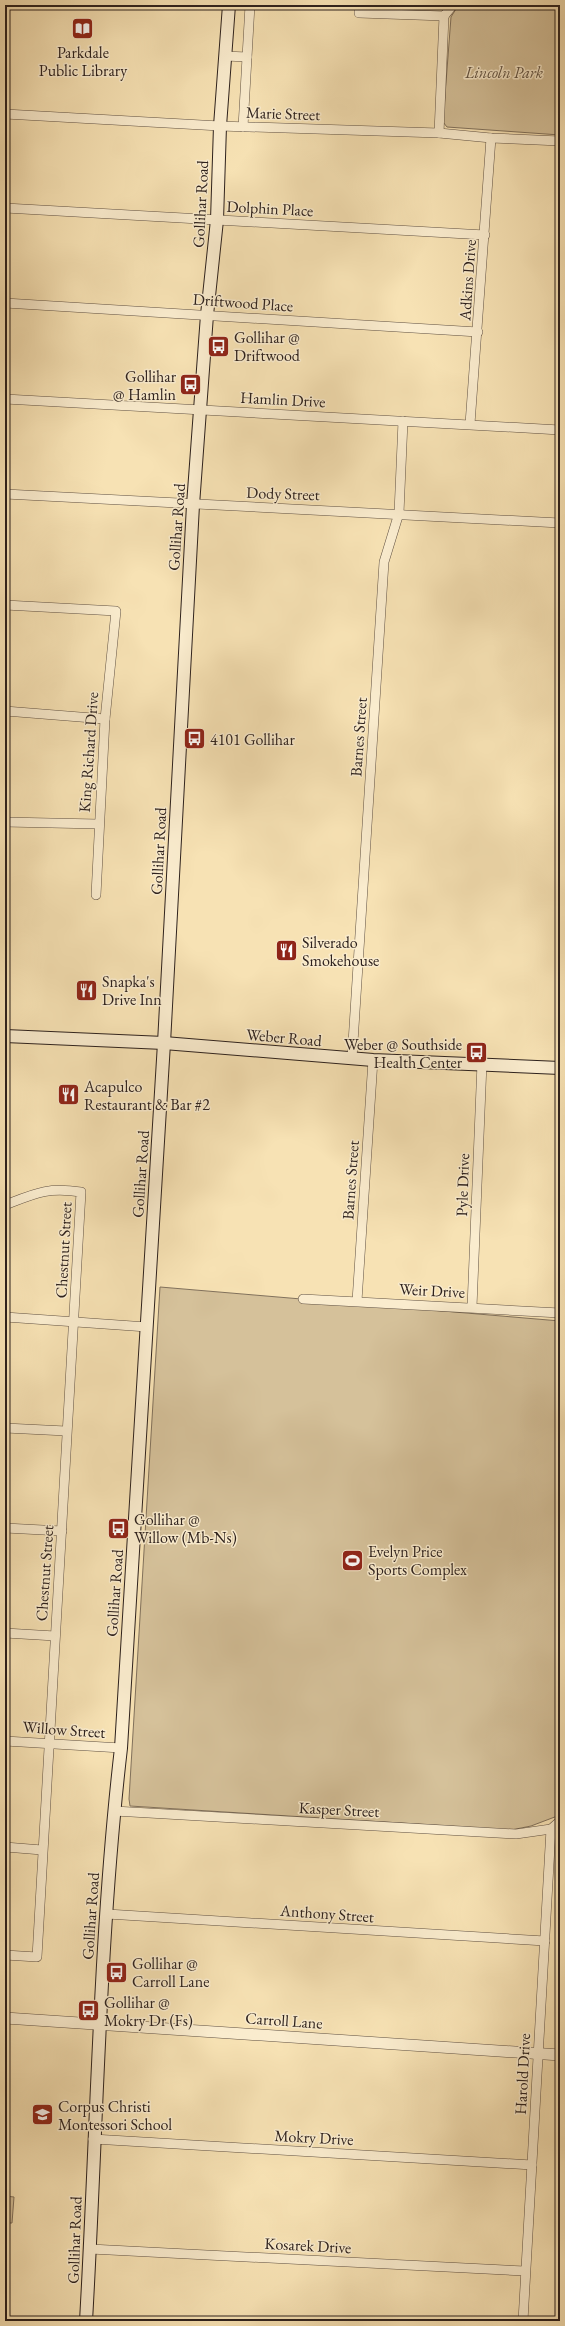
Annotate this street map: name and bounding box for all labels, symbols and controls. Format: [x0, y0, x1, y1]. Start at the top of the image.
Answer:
library icon: Parkdale Public Library [70, 15, 96, 41]
place label: Parkdale Public Library [39, 42, 128, 81]
park label: Lincoln Park [464, 62, 544, 83]
street label: Marie Street [245, 102, 320, 125]
street label: Gollihar Road [188, 159, 213, 248]
street label: Dolphin Place [226, 196, 314, 221]
street label: Adkins Drive [454, 239, 481, 322]
street label: Driftwood Place [192, 289, 294, 316]
place label: Gollihar @ Driftwood [234, 327, 301, 366]
bus stop icon: Gollihar @ Driftwood [205, 333, 231, 359]
place label: Gollihar @ Hamlin [113, 366, 177, 405]
bus stop icon: Gollihar @ Hamlin [178, 372, 204, 398]
street label: Hamlin Drive [240, 387, 326, 412]
street label: Gollihar Road [163, 482, 190, 571]
street label: Dody Street [246, 482, 320, 505]
street label: King Richard Drive [74, 691, 103, 813]
street label: Barnes Street [345, 697, 372, 777]
bus stop icon: 4101 Gollihar [182, 726, 208, 752]
place label: 4101 Gollihar [210, 729, 295, 750]
street label: Gollihar Road [146, 806, 171, 895]
place label: Silverado Smokehouse [302, 932, 379, 971]
restaurant icon: Silverado Smokehouse [273, 938, 299, 964]
place label: Snapka's Drive Inn [102, 971, 162, 1010]
restaurant icon: Snapka's Drive Inn [73, 977, 99, 1003]
street label: Weber Road [245, 1024, 324, 1051]
place label: Weber @ Southside Health Center [344, 1034, 463, 1073]
bus stop icon: Weber @ Southside Health Center [464, 1040, 490, 1066]
place label: Acapulco Restaurant & Bar #2 [83, 1076, 210, 1115]
restaurant icon: Acapulco Restaurant & Bar #2 [56, 1082, 82, 1108]
street label: Gollihar Road [127, 1129, 154, 1218]
street label: Barnes Street [337, 1140, 364, 1220]
street label: Pyle Drive [451, 1153, 474, 1217]
street label: Chestnut Street [50, 1201, 77, 1299]
street label: Weir Drive [399, 1278, 465, 1303]
place label: Gollihar @ Willow (Mb-Ns) [134, 1509, 237, 1548]
bus stop icon: Gollihar @ Willow (Mb-Ns) [106, 1515, 132, 1541]
street label: Chestnut Street [31, 1524, 58, 1622]
place label: Evelyn Price Sports Complex [368, 1541, 467, 1580]
sports icon: Evelyn Price Sports Complex [339, 1547, 365, 1573]
street label: Gollihar Road [101, 1548, 128, 1637]
street label: Willow Street [22, 1716, 106, 1743]
street label: Kasper Street [298, 1797, 380, 1822]
street label: Gollihar Road [77, 1871, 104, 1960]
street label: Anthony Street [278, 1900, 375, 1927]
place label: Gollihar @ Carroll Lane [132, 1953, 209, 1992]
bus stop icon: Gollihar @ Carroll Lane [104, 1959, 130, 1985]
place label: Gollihar @ Mokry Dr (Fs) [104, 1992, 193, 2031]
bus stop icon: Gollihar @ Mokry Dr (Fs) [76, 1998, 102, 2024]
street label: Carroll Lane [245, 2007, 323, 2034]
street label: Harold Drive [510, 2033, 535, 2115]
place label: Corpus Christi Montessori School [58, 2096, 172, 2135]
school or university icon: Corpus Christi Montessori School [30, 2102, 56, 2128]
street label: Mokry Drive [274, 2125, 354, 2150]
street label: Gollihar Road [62, 2195, 87, 2284]
street label: Kosarek Drive [264, 2233, 352, 2258]

